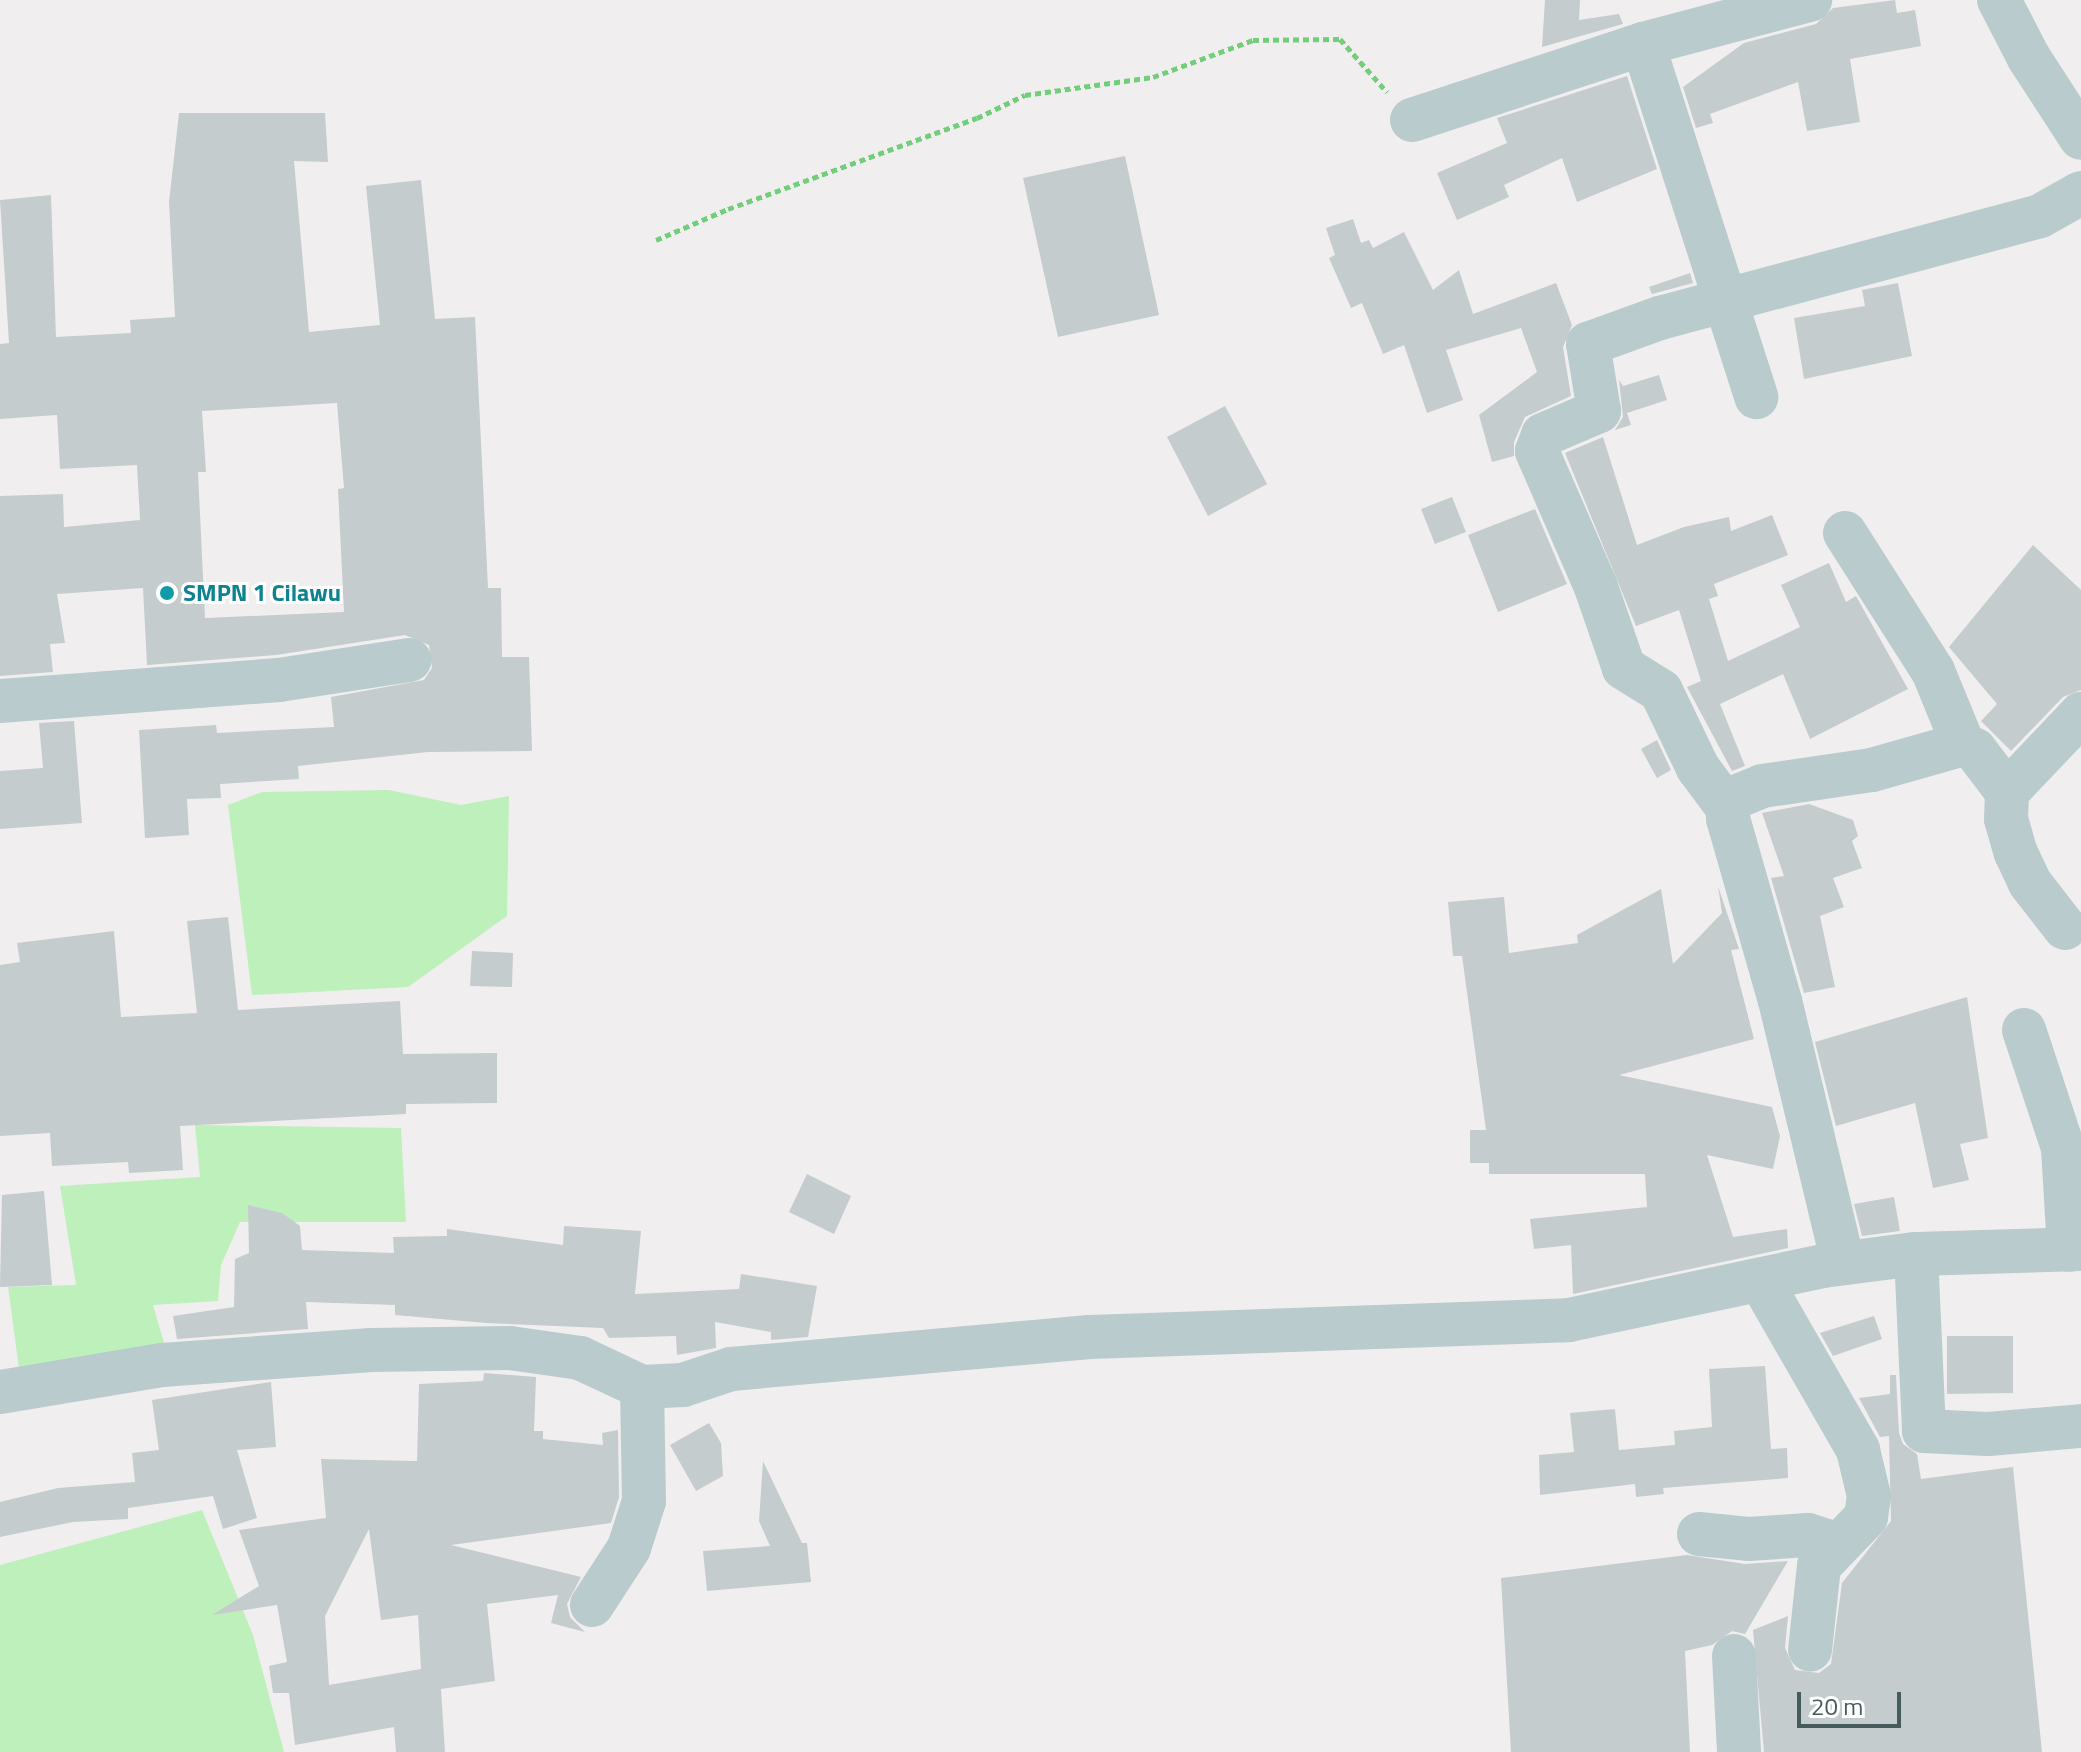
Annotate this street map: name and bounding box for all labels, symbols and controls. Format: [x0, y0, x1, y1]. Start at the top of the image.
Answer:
place label: SMPN 1 Cilawu [183, 579, 341, 607]
marker: SMPN 1 Cilawu [158, 584, 176, 602]
scale bar [1801, 1676, 1905, 1726]
text: 20 m [1811, 1688, 1863, 1724]

